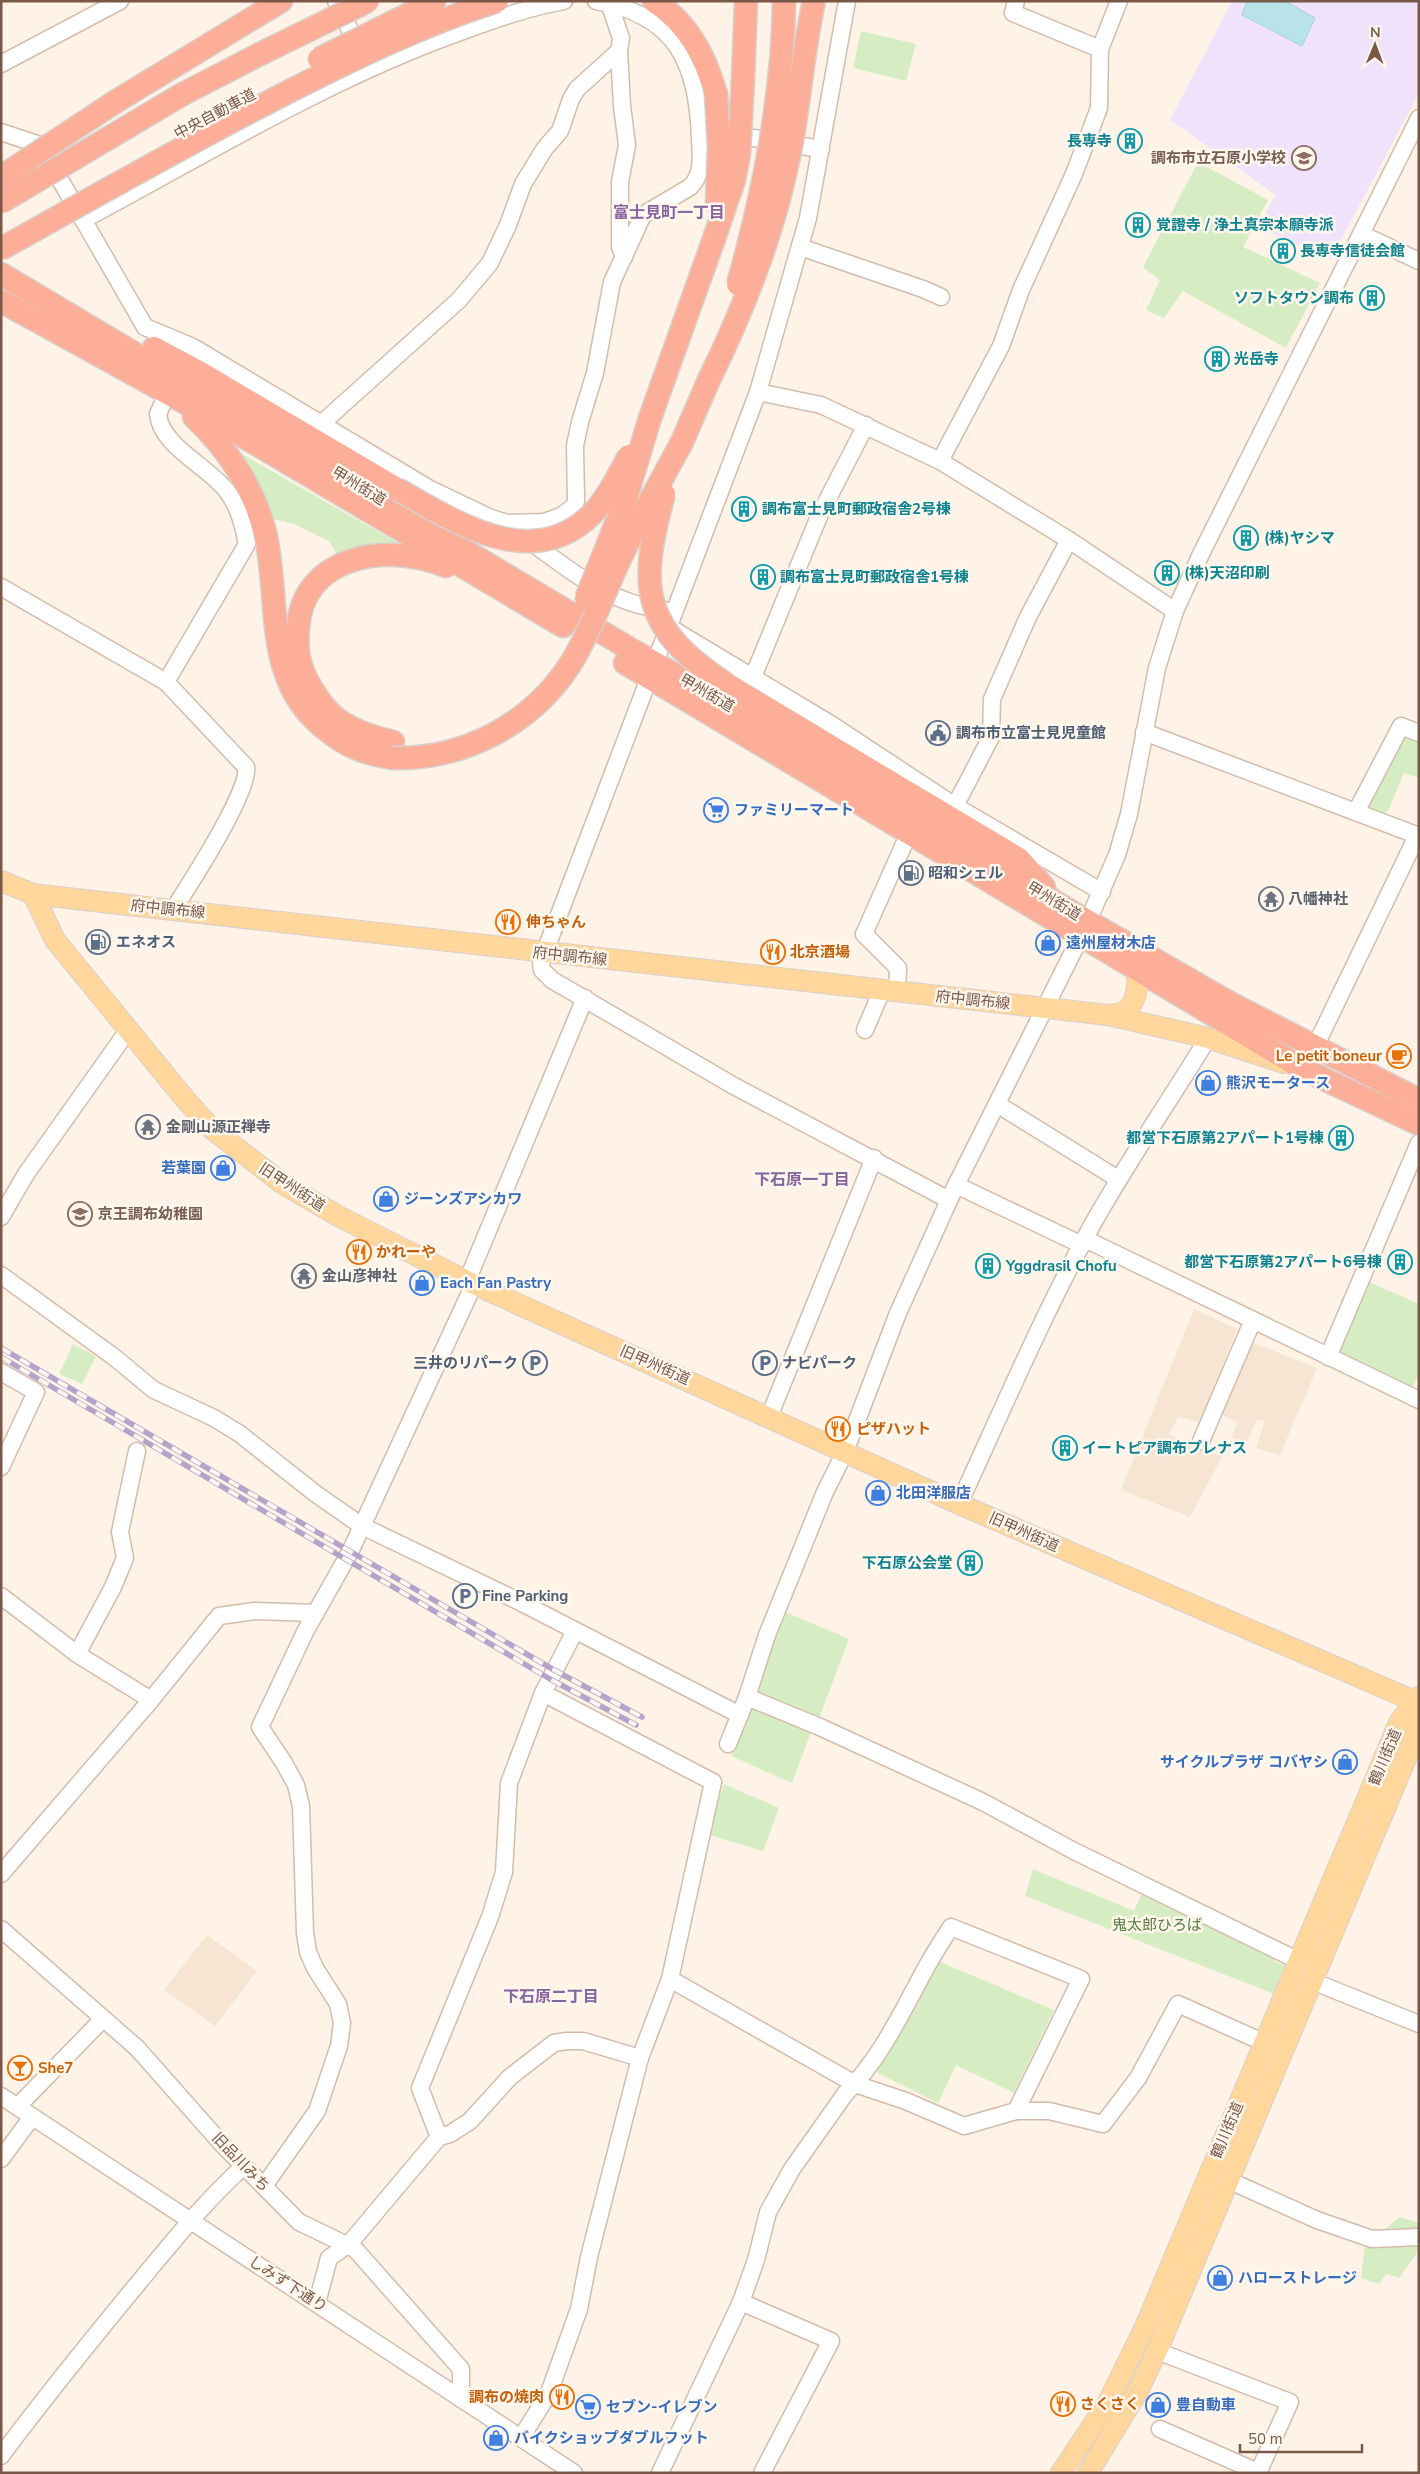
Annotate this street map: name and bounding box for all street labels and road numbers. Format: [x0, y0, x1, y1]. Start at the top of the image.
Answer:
street label: 中央自動車道 [171, 84, 259, 144]
street label: 甲州街道 [328, 462, 390, 510]
street label: 甲州街道 [676, 669, 738, 717]
street label: 甲州街道 [1023, 877, 1085, 925]
street label: 府中調布線 [130, 895, 206, 923]
street label: 府中調布線 [532, 942, 608, 970]
street label: 府中調布線 [935, 986, 1011, 1014]
street label: 旧甲州街道 [255, 1158, 329, 1216]
street label: 旧甲州街道 [617, 1341, 693, 1389]
street label: 旧甲州街道 [986, 1508, 1062, 1556]
street label: 鶴川街道 [1364, 1725, 1406, 1789]
street label: 鶴川街道 [1206, 2098, 1248, 2162]
street label: 旧品川みち [208, 2128, 274, 2196]
street label: しみず下通り [245, 2251, 331, 2317]

